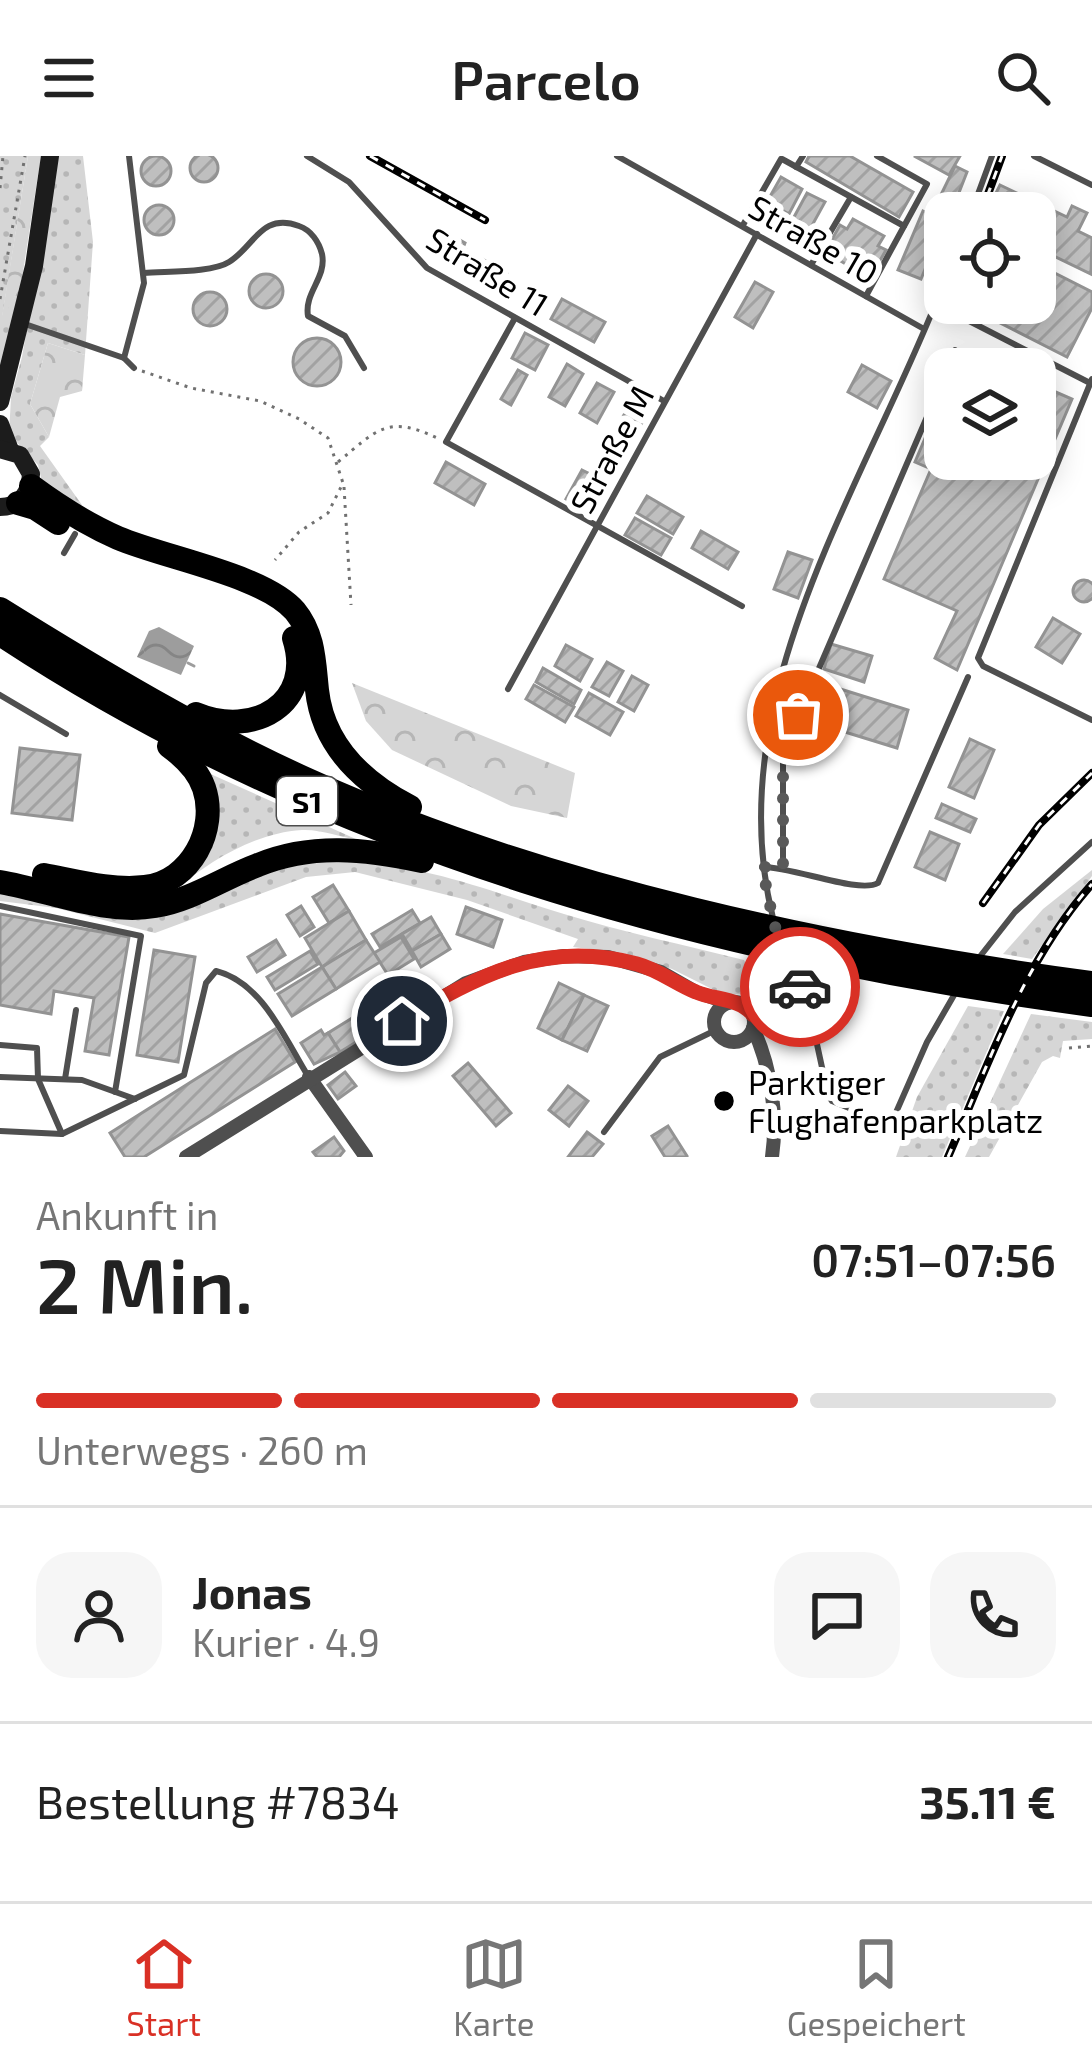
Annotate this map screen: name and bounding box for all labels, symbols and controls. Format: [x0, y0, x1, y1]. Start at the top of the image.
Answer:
icon: menu [36, 45, 102, 111]
icon: search [990, 45, 1056, 111]
text: Parcelo [451, 46, 641, 111]
street label: Straße 10 [742, 186, 886, 292]
map controls [924, 192, 1056, 480]
button: locate [924, 192, 1056, 324]
street label: Straße 11 [420, 218, 556, 324]
button: layers [924, 348, 1056, 480]
street label: Straße M [561, 378, 661, 520]
pin [747, 664, 849, 766]
icon: bag [765, 682, 831, 748]
road number: S1 [277, 777, 337, 825]
courier [740, 927, 860, 1047]
icon: car [767, 954, 833, 1020]
pin [351, 970, 453, 1072]
icon: home [369, 988, 435, 1054]
place label: Parktiger Flughafenparkplatz [748, 1062, 1043, 1140]
marker: Parktiger Flughafenparkplatz [711, 1088, 737, 1114]
text: Ankunft in [36, 1191, 218, 1238]
text: 07:51–07:56 [811, 1232, 1056, 1286]
text: 2 Min. [36, 1236, 253, 1330]
text: Unterwegs · 260 m [36, 1426, 368, 1473]
button: person [36, 1552, 162, 1678]
button: chat [774, 1552, 900, 1678]
button: phone [930, 1552, 1056, 1678]
text: Jonas [192, 1564, 312, 1618]
text: Kurier · 4.9 [192, 1618, 380, 1665]
text: Bestellung #7834 [36, 1774, 400, 1828]
text: 35.11 € [919, 1774, 1056, 1828]
tab: Start [126, 1931, 201, 2043]
tab: Karte [453, 1931, 534, 2043]
tab: Gespeichert [787, 1931, 966, 2043]

